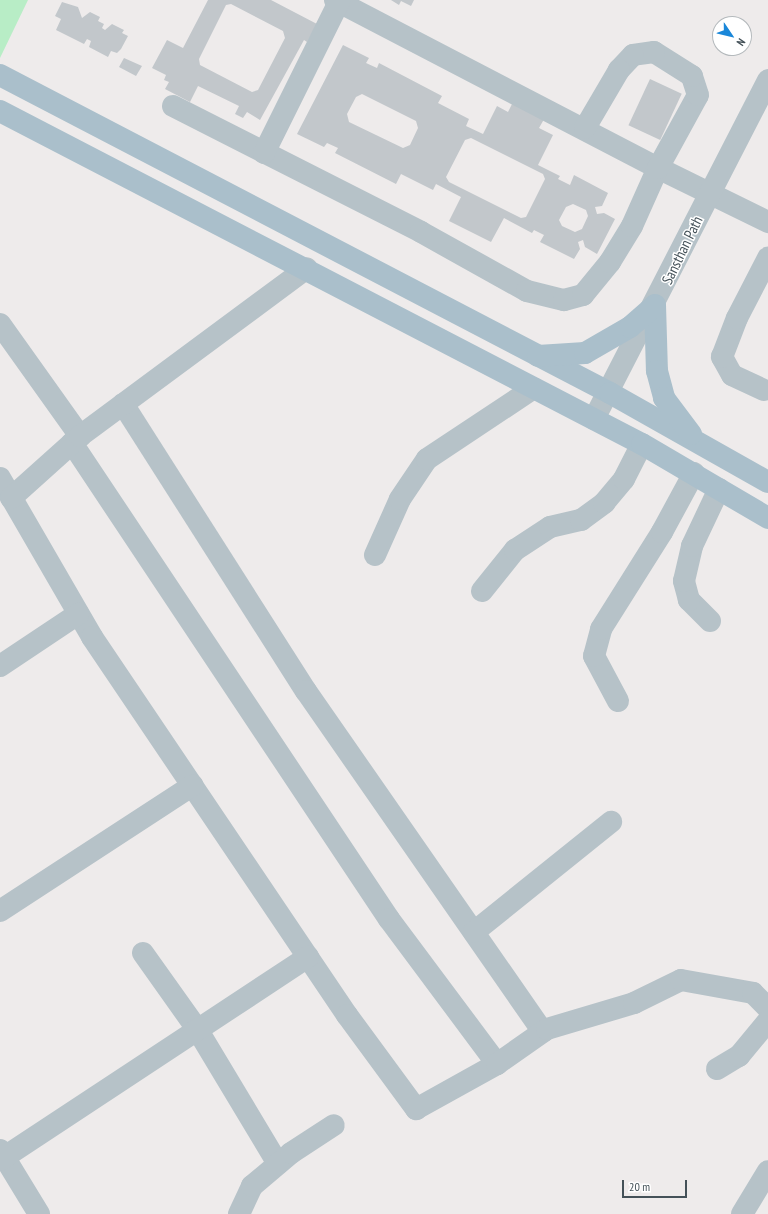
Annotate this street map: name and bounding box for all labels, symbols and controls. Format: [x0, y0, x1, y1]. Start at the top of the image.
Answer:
north arrow [712, 16, 752, 56]
text: N [734, 36, 748, 49]
street label: Sansthan Path [658, 213, 706, 287]
scale bar [624, 1172, 689, 1198]
text: 20 m [629, 1179, 650, 1194]

